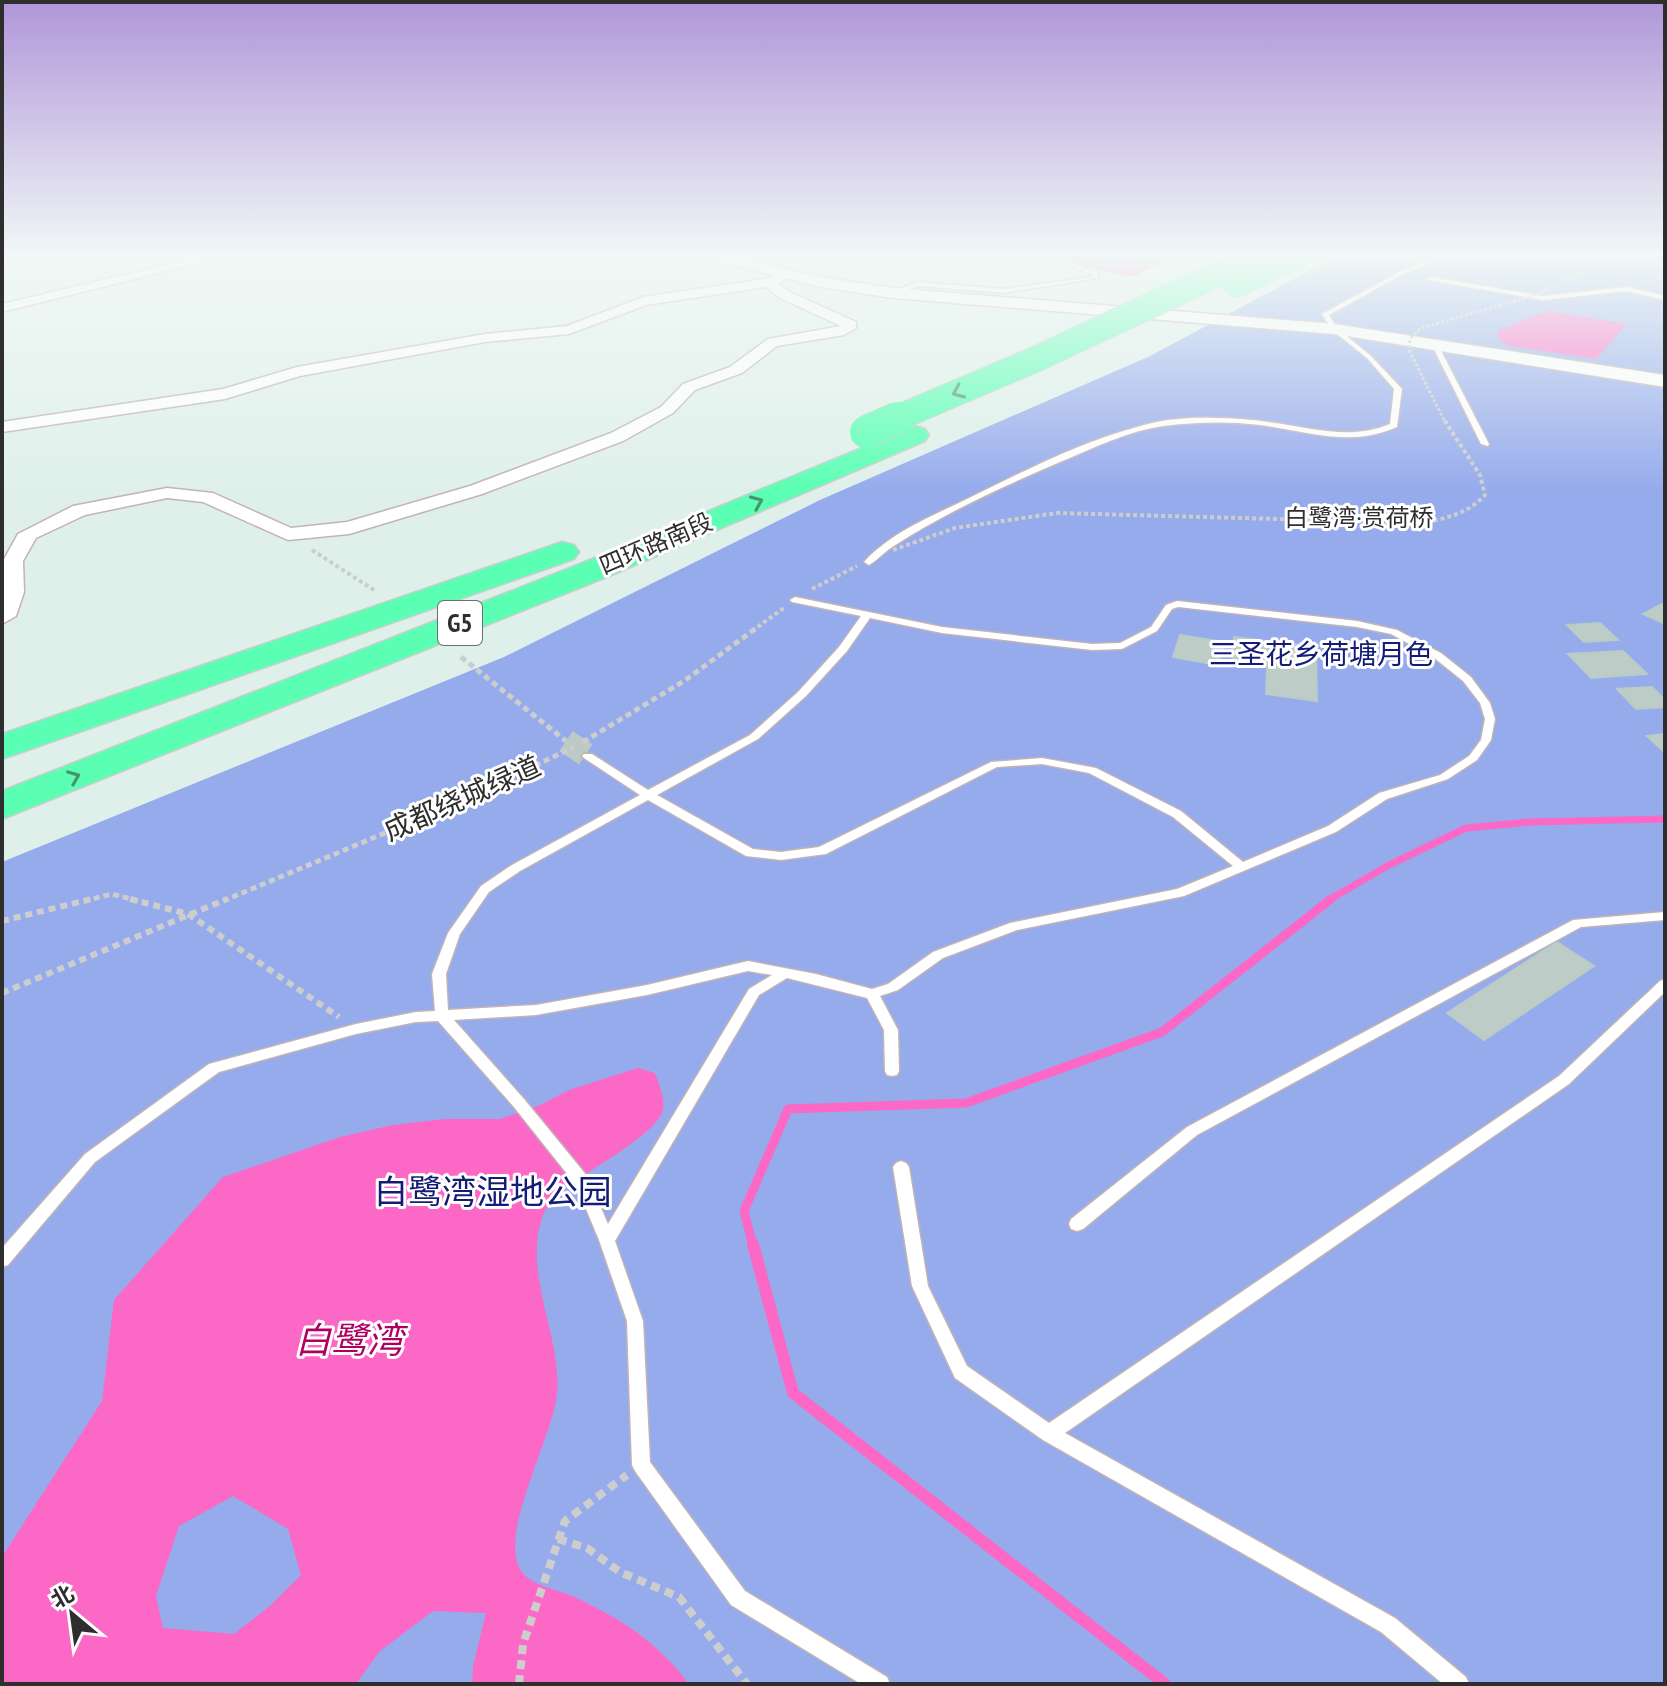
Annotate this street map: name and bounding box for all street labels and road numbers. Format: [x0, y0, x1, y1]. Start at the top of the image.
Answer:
street label: 白鹭湾·赏荷桥 [1284, 502, 1434, 533]
street label: 四环路南段 [595, 506, 717, 581]
road number: G5 [438, 601, 482, 645]
street label: 成都绕城绿道 [378, 746, 546, 849]

